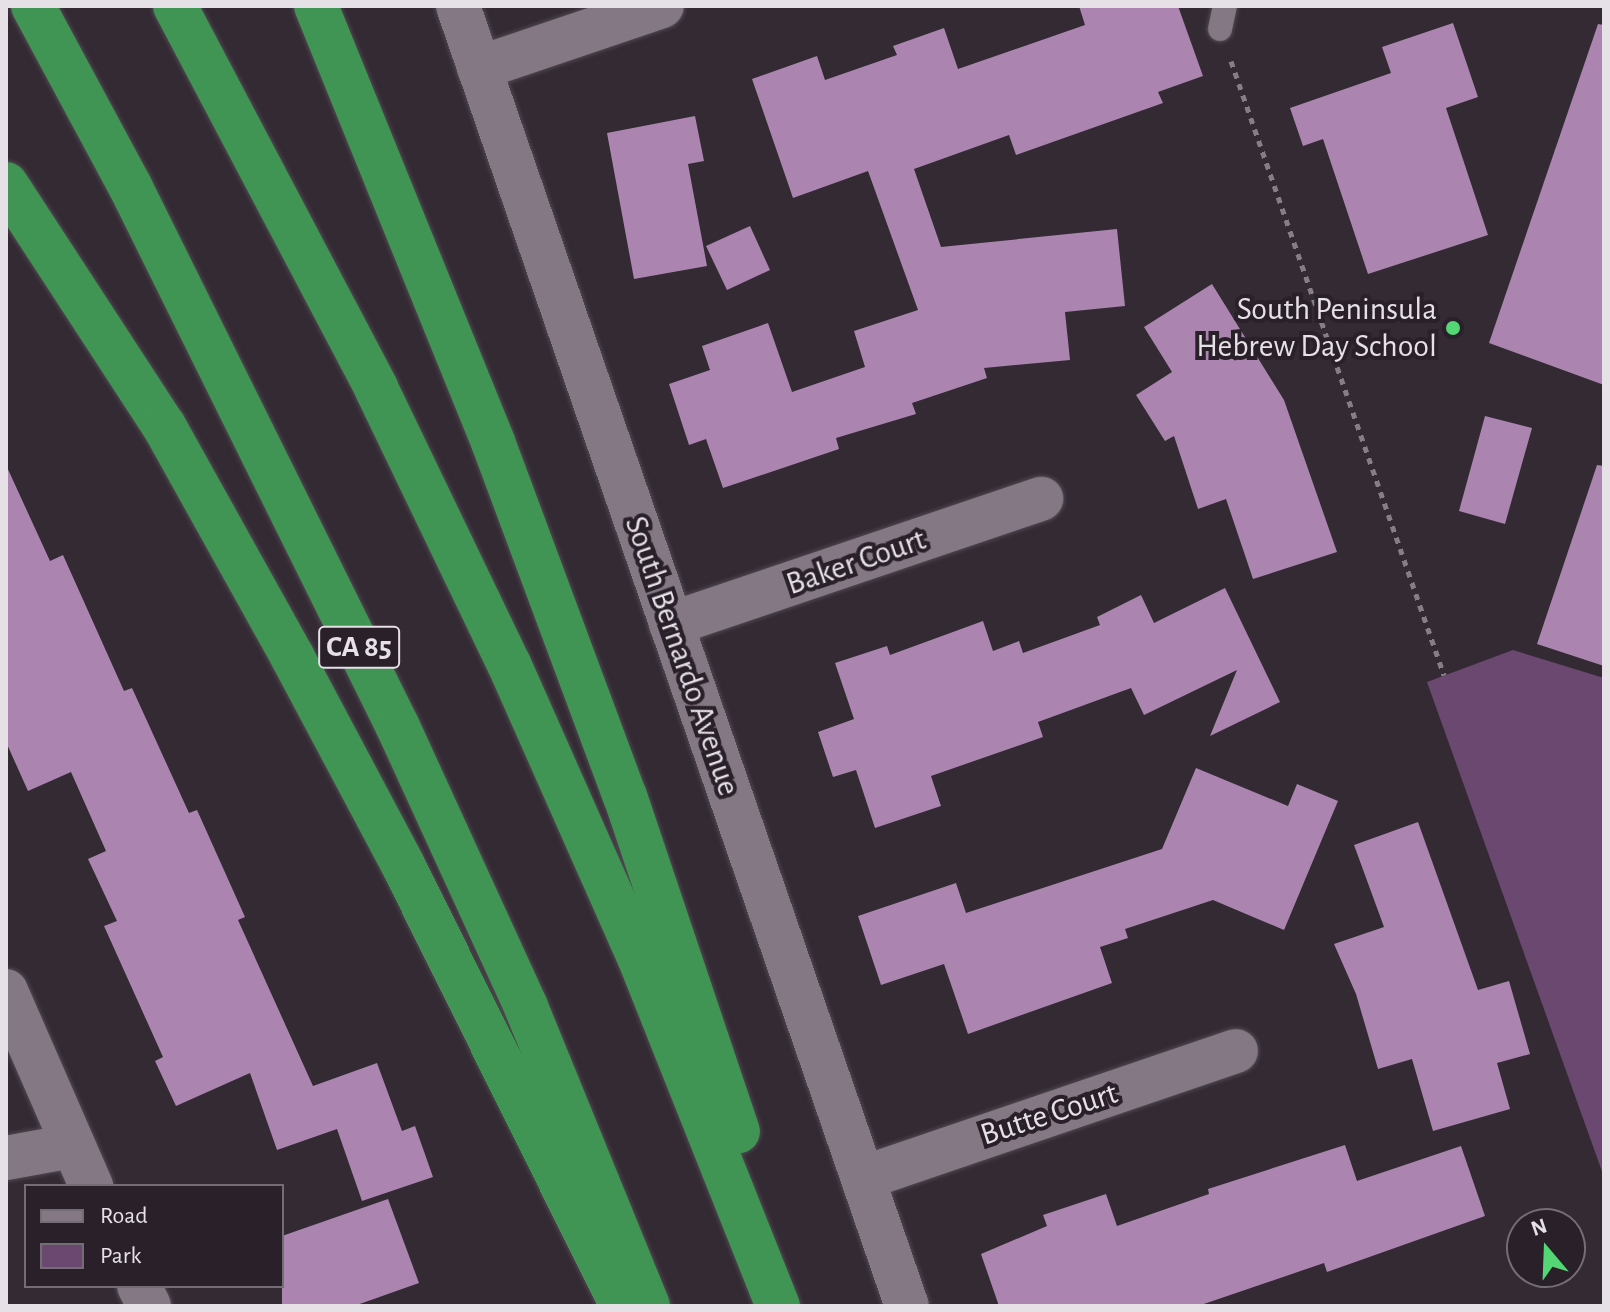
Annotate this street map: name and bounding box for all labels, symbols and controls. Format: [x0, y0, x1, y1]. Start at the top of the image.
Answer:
place label: South Peninsula Hebrew Day School [1196, 291, 1437, 366]
marker: South Peninsula Hebrew Day School [1444, 319, 1462, 337]
street label: South Bernardo Avenue [616, 511, 748, 801]
street label: Baker Court [781, 520, 931, 604]
road number: CA 85 [317, 621, 401, 673]
street label: Butte Court [976, 1074, 1122, 1154]
legend [24, 1184, 284, 1288]
text: Road [100, 1204, 148, 1228]
north arrow [1506, 1208, 1586, 1288]
text: N [1528, 1214, 1550, 1240]
text: Park [100, 1244, 141, 1268]

